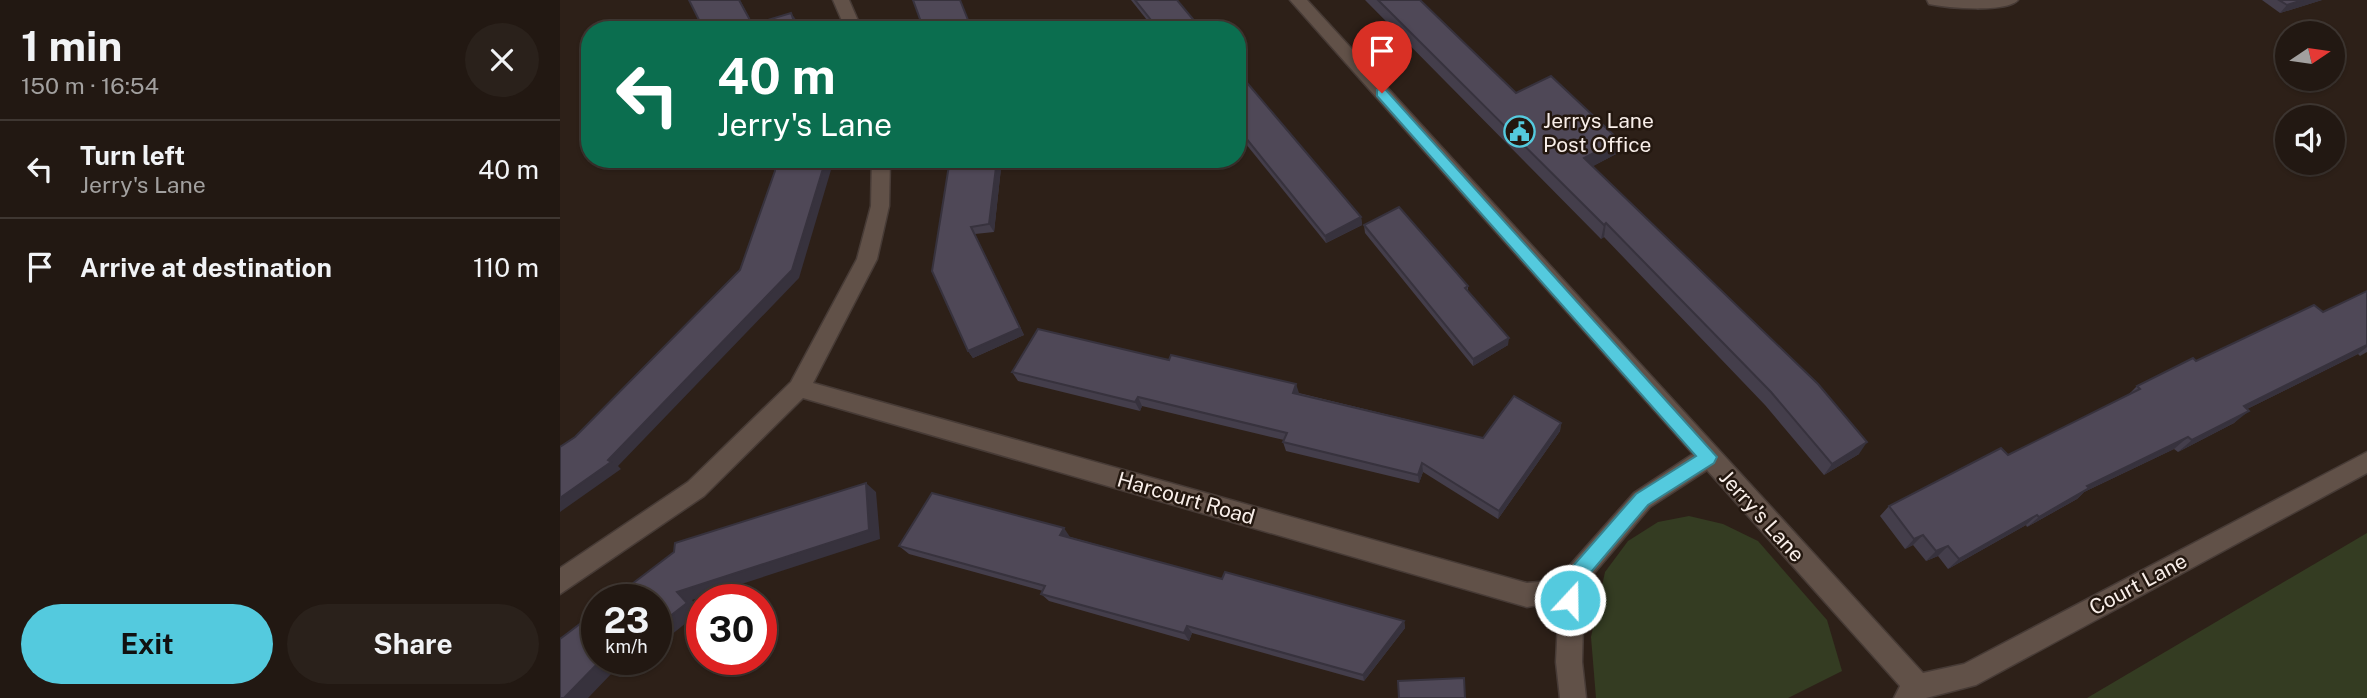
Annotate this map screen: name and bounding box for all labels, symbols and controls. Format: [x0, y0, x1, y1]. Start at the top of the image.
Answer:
text: 1 min [21, 21, 122, 70]
pin [1352, 21, 1412, 93]
north arrow [2275, 21, 2345, 91]
map controls [2275, 21, 2345, 175]
button: close [465, 23, 539, 97]
icon: arrive [1363, 32, 1401, 70]
text: 40 m [717, 47, 836, 105]
icon: left [602, 49, 693, 140]
text: 150 m · 16:54 [21, 72, 159, 99]
button: sound [2275, 105, 2345, 175]
text: Jerry's Lane [717, 106, 892, 143]
place label: Jerrys Lane Post Office [1543, 108, 1654, 157]
public building icon: Jerrys Lane Post Office [1503, 115, 1537, 149]
text: Turn left [80, 140, 185, 171]
icon: left [21, 150, 59, 188]
text: 40 m [478, 154, 539, 185]
text: Jerry's Lane [80, 171, 206, 198]
icon: arrive [21, 248, 59, 286]
text: Arrive at destination [80, 252, 332, 283]
text: 110 m [473, 252, 539, 283]
street label: Jerry's Lane [1714, 465, 1810, 567]
street label: Harcourt Road [1114, 466, 1258, 530]
street label: Court Lane [2085, 548, 2191, 620]
position arrow [1533, 563, 1607, 637]
speed limit sign: 30 [686, 584, 777, 675]
text: 23 [604, 600, 649, 641]
button: Exit [21, 604, 273, 684]
button: Share [287, 604, 539, 684]
text: km/h [605, 636, 648, 657]

